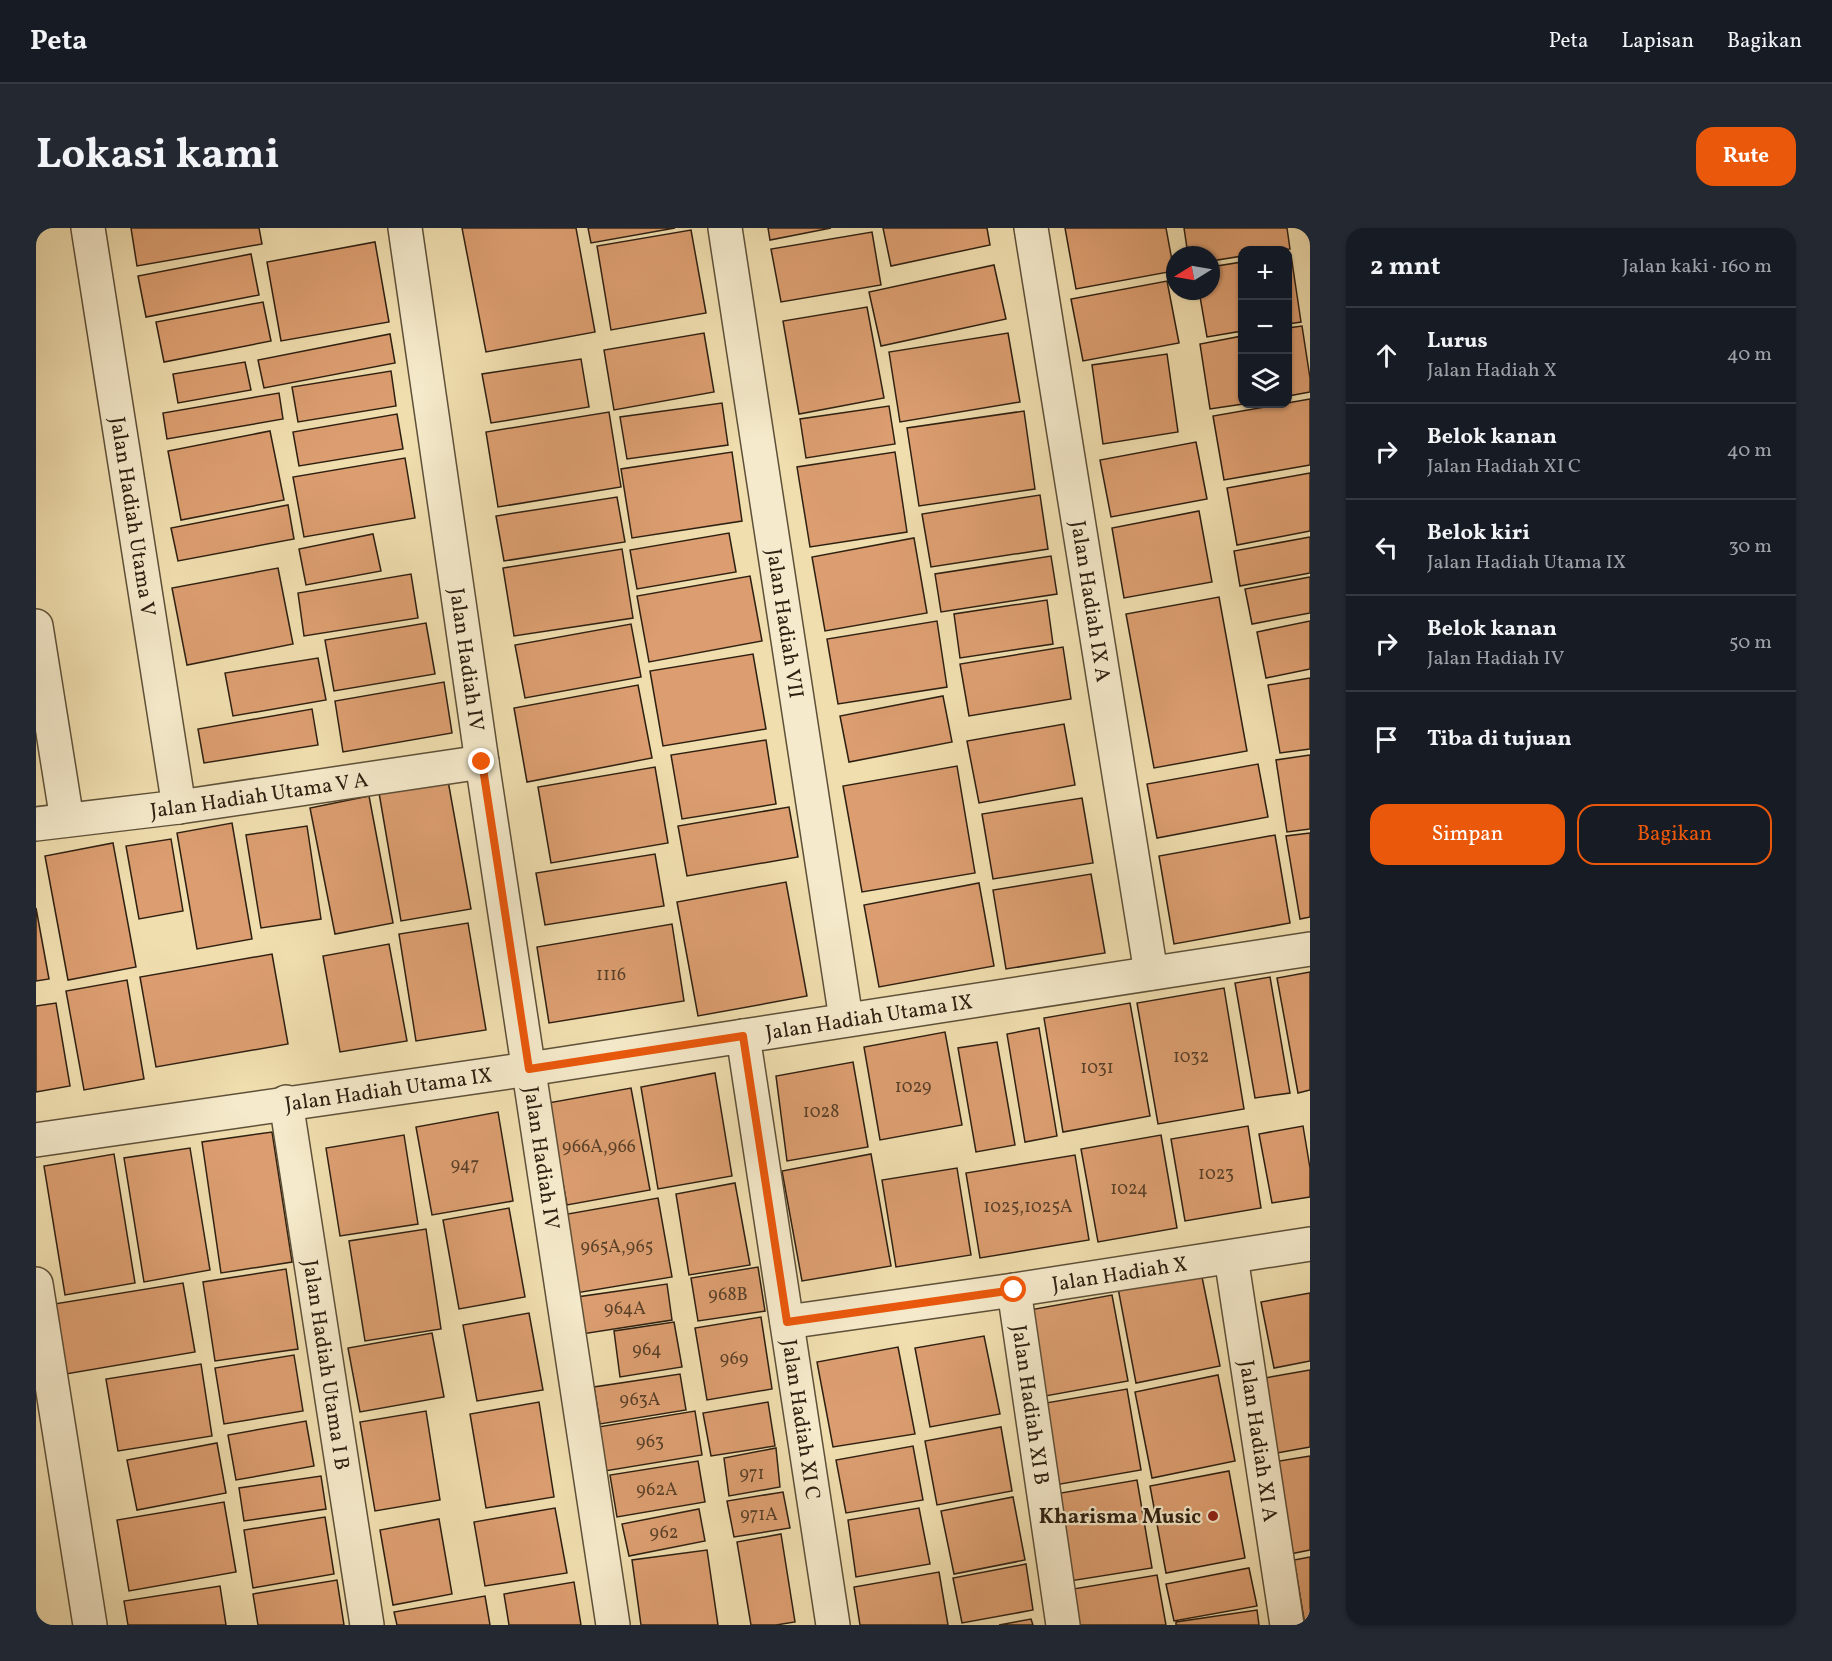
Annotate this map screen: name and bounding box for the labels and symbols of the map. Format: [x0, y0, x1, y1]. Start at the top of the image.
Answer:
north arrow [1166, 246, 1220, 300]
street label: Jalan Hadiah Utama V [102, 415, 162, 619]
street label: Jalan Hadiah IX A [1062, 519, 1117, 684]
street label: Jalan Hadiah VII [758, 547, 810, 701]
street label: Jalan Hadiah IV [441, 586, 490, 733]
route end [468, 748, 494, 774]
street label: Jalan Hadiah Utama V A [149, 766, 370, 826]
house number: 1116 [596, 963, 626, 988]
street label: Jalan Hadiah Utama IX [764, 988, 975, 1048]
house number: 1032 [1173, 1045, 1209, 1070]
house number: 1031 [1080, 1056, 1114, 1081]
street label: Jalan Hadiah Utama IX [283, 1061, 494, 1120]
house number: 1029 [895, 1075, 931, 1100]
street label: Jalan Hadiah IV [515, 1085, 566, 1232]
house number: 1028 [803, 1100, 839, 1125]
house number: 966A,966 [562, 1135, 636, 1160]
house number: 947 [451, 1153, 479, 1178]
house number: 1023 [1198, 1162, 1234, 1187]
house number: 1024 [1110, 1177, 1148, 1202]
house number: 1025,1025A [983, 1195, 1073, 1220]
house number: 965A,965 [581, 1235, 654, 1260]
street label: Jalan Hadiah X [1050, 1250, 1189, 1300]
street label: Jalan Hadiah Utama I B [295, 1258, 356, 1472]
route start [1000, 1276, 1026, 1302]
house number: 968B [708, 1283, 748, 1308]
house number: 964A [604, 1297, 646, 1322]
street label: Jalan Hadiah XI B [1003, 1323, 1055, 1487]
house number: 964 [632, 1338, 662, 1363]
street label: Jalan Hadiah XI C [774, 1338, 827, 1502]
house number: 969 [720, 1347, 748, 1372]
street label: Jalan Hadiah XI A [1231, 1358, 1284, 1524]
house number: 963A [620, 1388, 661, 1413]
house number: 963 [636, 1430, 664, 1455]
house number: 971 [739, 1462, 765, 1487]
house number: 962A [636, 1478, 678, 1503]
house number: 971A [740, 1503, 778, 1528]
place label: Kharisma Music [1039, 1503, 1201, 1532]
marker: Kharisma Music [1206, 1509, 1220, 1523]
house number: 962 [650, 1521, 678, 1546]

